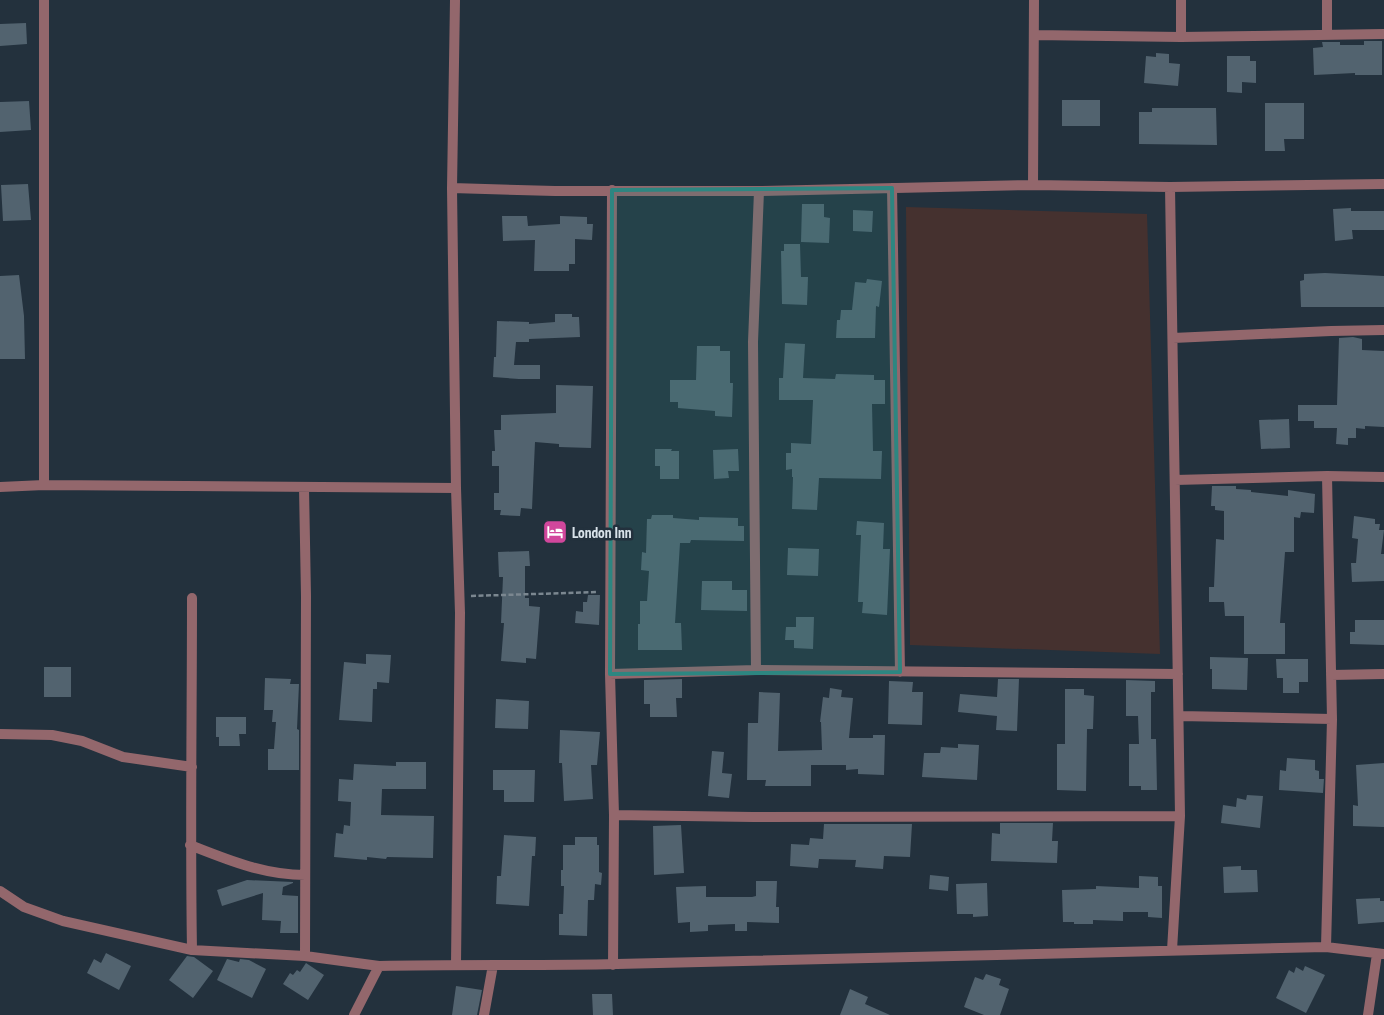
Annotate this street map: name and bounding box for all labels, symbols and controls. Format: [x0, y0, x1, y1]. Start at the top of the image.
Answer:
hotel icon: London Inn [542, 519, 568, 545]
place label: London Inn [572, 523, 632, 542]

